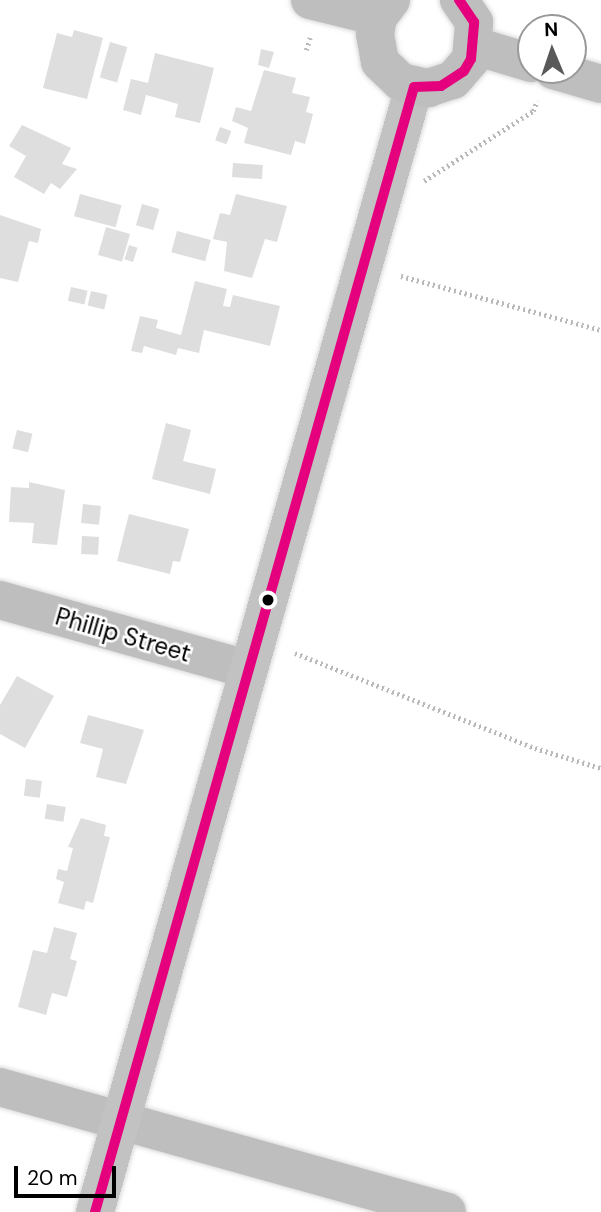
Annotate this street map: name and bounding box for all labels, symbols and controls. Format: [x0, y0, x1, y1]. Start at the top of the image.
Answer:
north arrow [517, 14, 587, 84]
text: N [544, 17, 559, 42]
unlabelled marker [261, 593, 275, 607]
street label: Phillip Street [52, 602, 194, 668]
scale bar [18, 1152, 119, 1196]
text: 20 m [27, 1164, 78, 1192]

